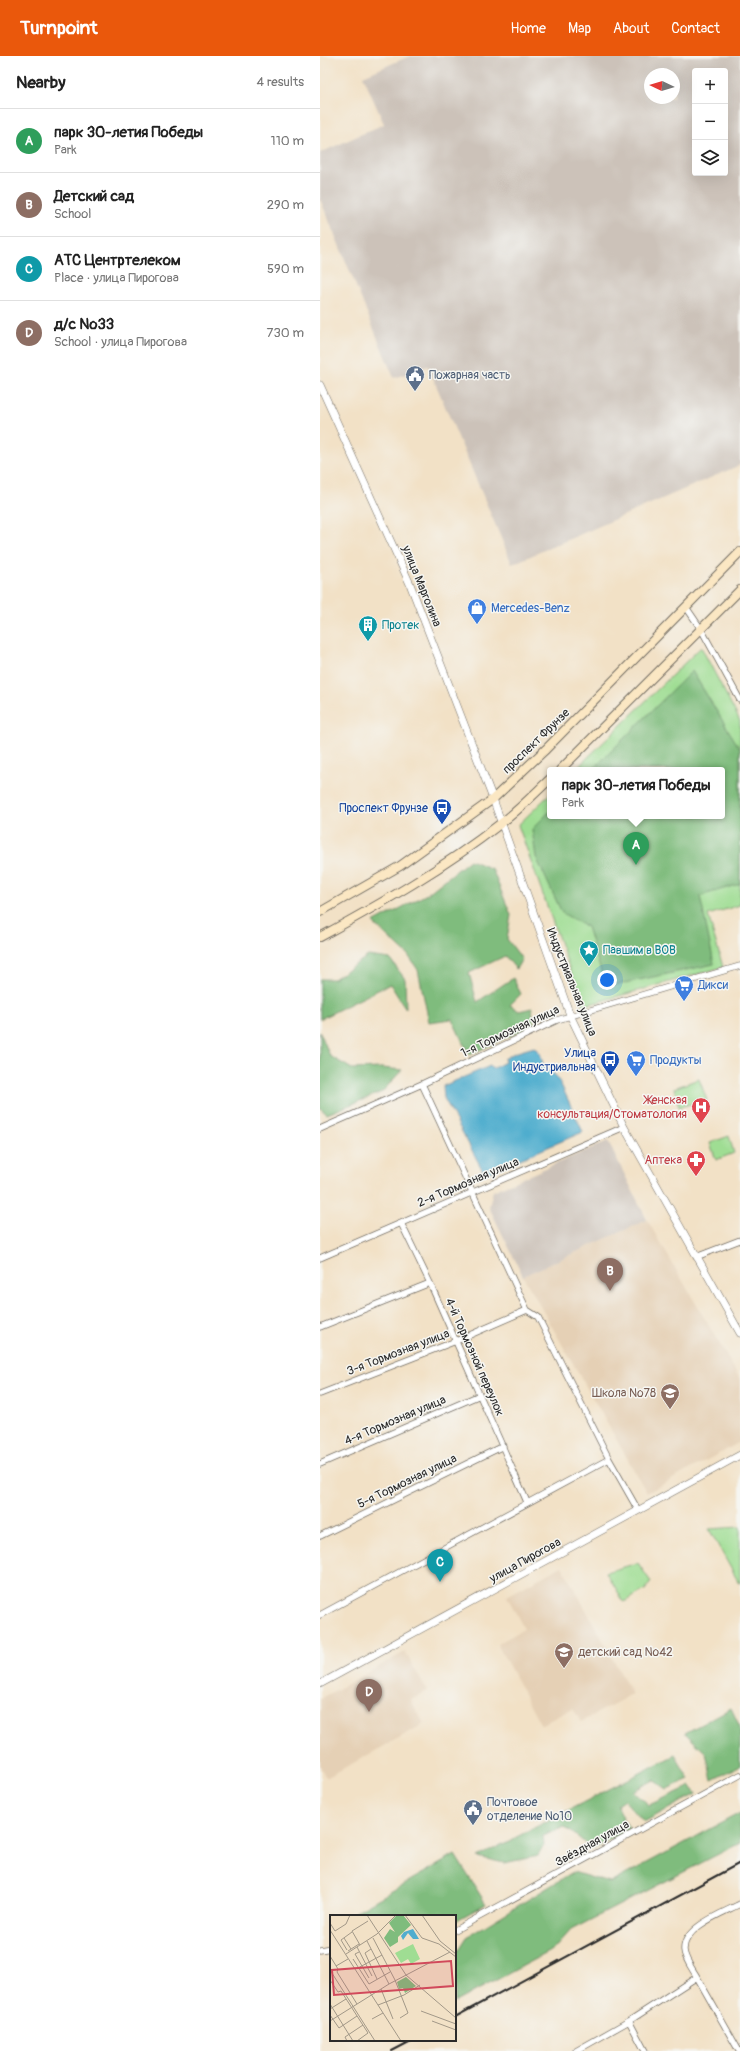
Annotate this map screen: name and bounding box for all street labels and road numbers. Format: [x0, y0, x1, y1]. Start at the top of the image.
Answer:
street label: улица Марголина [398, 543, 445, 629]
street label: проспект Фрунзе [500, 705, 573, 777]
street label: Индустриальная улица [543, 926, 600, 1039]
street label: 1-я Тормозная улица [459, 1002, 562, 1061]
street label: 2-я Тормозная улица [415, 1154, 522, 1211]
street label: 4-й Тормозной переулок [442, 1296, 507, 1419]
street label: 3-я Тормозная улица [345, 1326, 452, 1379]
street label: 4-я Тормозная улица [342, 1392, 449, 1449]
street label: 5-я Тормозная улица [355, 1451, 460, 1512]
street label: улица Пирогова [486, 1534, 564, 1587]
street label: Звёздная улица [553, 1817, 632, 1870]

